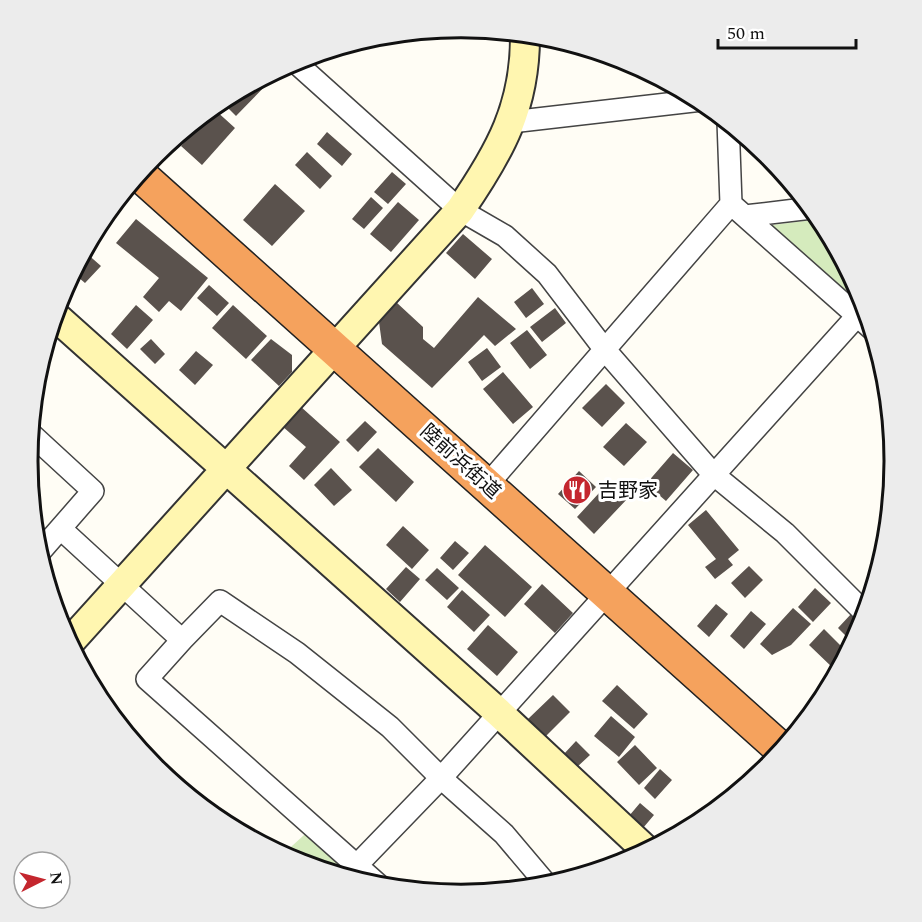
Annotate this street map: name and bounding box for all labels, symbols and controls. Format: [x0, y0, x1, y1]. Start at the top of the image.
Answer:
scale bar [718, 12, 856, 50]
text: 50 m [727, 20, 765, 47]
street label: 陸前浜街道 [413, 417, 508, 506]
restaurant icon: 吉野家 [561, 474, 593, 506]
place label: 吉野家 [598, 476, 658, 506]
north arrow [12, 850, 72, 910]
text: N [43, 871, 69, 886]

